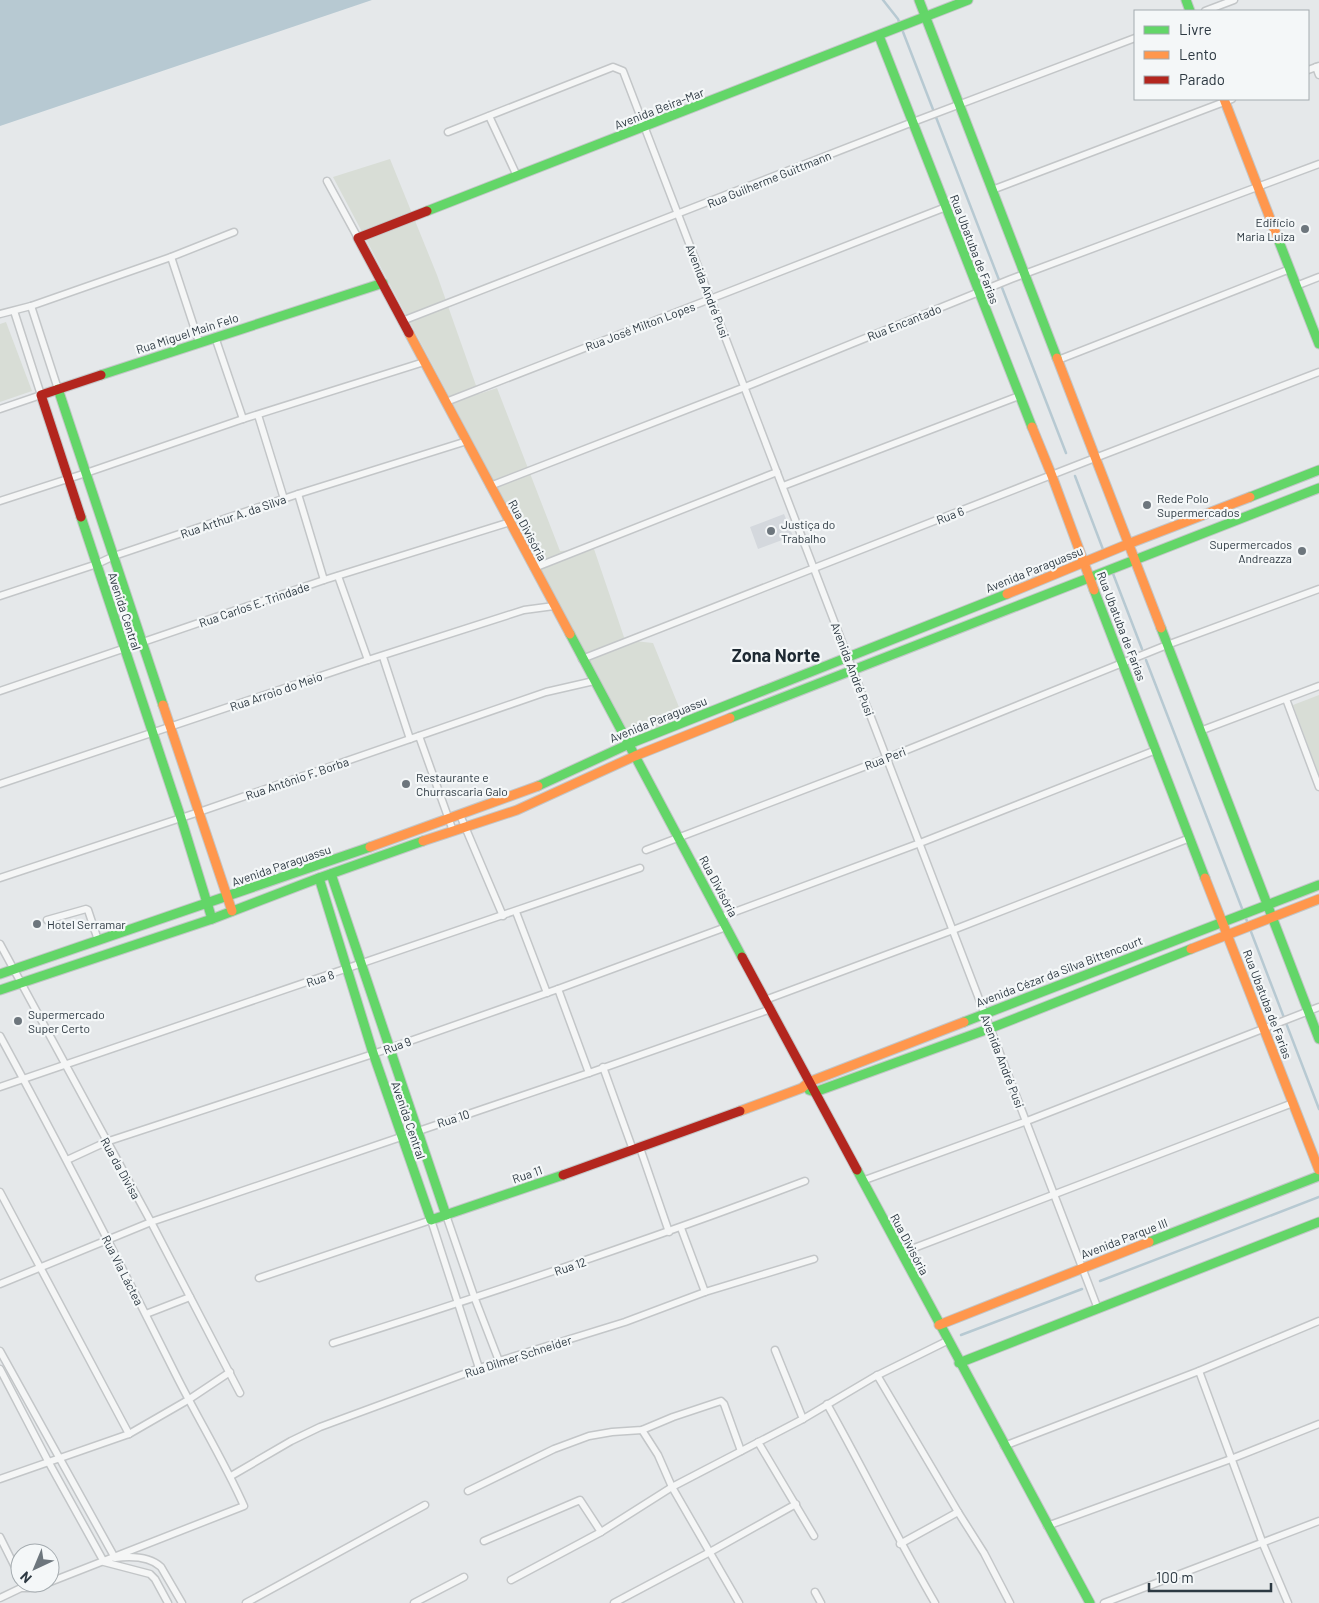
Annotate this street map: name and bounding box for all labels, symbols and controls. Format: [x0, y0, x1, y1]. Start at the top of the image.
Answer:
legend [1134, 10, 1309, 100]
text: Livre [1179, 20, 1212, 38]
text: Lento [1179, 45, 1217, 63]
text: Parado [1179, 70, 1225, 88]
street label: Avenida Beira-Mar [612, 84, 706, 132]
street label: Rua Guilherme Guittmann [705, 148, 833, 210]
street label: Rua Ubatuba de Farias [948, 192, 1002, 306]
place label: Edifício Maria Luiza [1237, 215, 1295, 243]
marker: Edifício Maria Luiza [1299, 223, 1311, 235]
street label: Avenida André Pusi [684, 242, 732, 340]
street label: Rua José Milton Lopes [583, 299, 697, 353]
street label: Rua Encantado [865, 301, 943, 343]
street label: Rua Miguel Main Felo [134, 310, 240, 356]
street label: Rua Arthur A. da Silva [178, 491, 288, 541]
place label: Rede Polo Supermercados [1157, 491, 1240, 519]
street label: Rua Divisória [506, 497, 550, 563]
marker: Rede Polo Supermercados [1141, 499, 1153, 511]
street label: Rua 6 [934, 503, 966, 527]
place label: Justiça do Trabalho [781, 517, 835, 545]
marker: Justiça do Trabalho [765, 525, 777, 537]
place label: Supermercados Andreazza [1209, 537, 1292, 565]
street label: Avenida Paraguassu [983, 543, 1085, 595]
marker: Supermercados Andreazza [1296, 545, 1308, 557]
street label: Rua Ubatuba de Farias [1095, 569, 1149, 683]
street label: Avenida Central [106, 570, 144, 652]
street label: Rua Carlos E. Trindade [197, 578, 311, 630]
street label: Avenida André Pusi [829, 620, 877, 718]
district label: Zona Norte [732, 644, 820, 666]
street label: Rua Arroio do Meio [228, 669, 324, 713]
street label: Avenida Paraguassu [607, 693, 709, 745]
street label: Rua Peri [862, 744, 908, 772]
street label: Rua Antônio F. Borba [244, 754, 350, 802]
place label: Restaurante e Churrascaria Galo [416, 770, 508, 798]
marker: Restaurante e Churrascaria Galo [400, 778, 412, 790]
street label: Avenida Paraguassu [230, 841, 332, 889]
street label: Rua Divisória [697, 853, 741, 919]
place label: Hotel Serramar [47, 917, 126, 931]
marker: Hotel Serramar [31, 918, 43, 930]
street label: Avenida Cézar da Silva Bittencourt [974, 933, 1144, 1009]
street label: Rua Ubatuba de Farias [1241, 947, 1295, 1061]
street label: Rua 8 [304, 967, 336, 989]
place label: Supermercado Super Certo [28, 1007, 105, 1035]
street label: Avenida André Pusi [979, 1012, 1027, 1110]
marker: Supermercado Super Certo [12, 1015, 24, 1027]
street label: Rua 9 [381, 1034, 413, 1056]
street label: Avenida Central [389, 1079, 429, 1161]
street label: Rua 10 [435, 1106, 471, 1130]
street label: Rua da Divisa [98, 1135, 144, 1201]
street label: Rua 11 [510, 1162, 544, 1186]
street label: Rua Divisória [888, 1211, 932, 1277]
street label: Avenida Parque III [1079, 1215, 1169, 1261]
street label: Rua Via Láctea [99, 1233, 147, 1307]
street label: Rua 12 [552, 1254, 588, 1278]
street label: Rua Dilmer Schneider [463, 1332, 574, 1380]
north arrow [10, 1543, 60, 1593]
scale bar [1149, 1560, 1272, 1592]
text: N [16, 1568, 35, 1587]
text: 100 m [1156, 1568, 1194, 1586]

